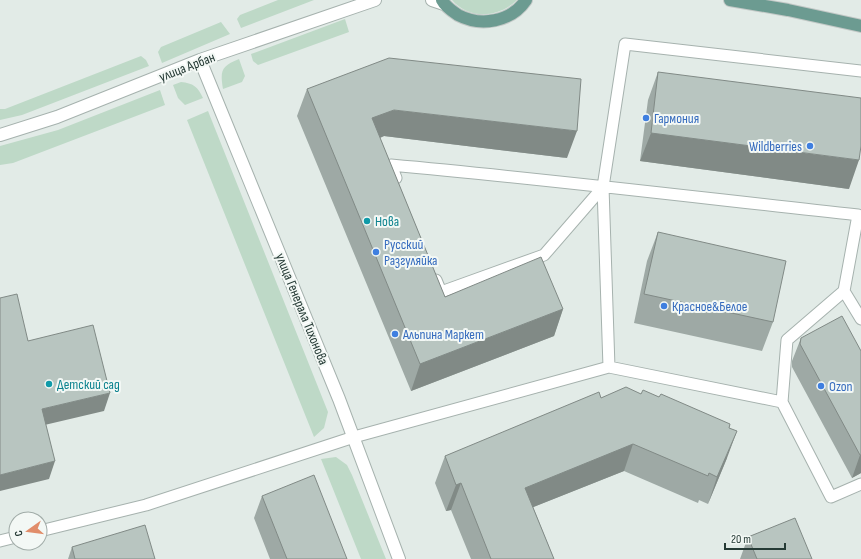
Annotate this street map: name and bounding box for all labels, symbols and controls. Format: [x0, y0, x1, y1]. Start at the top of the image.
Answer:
street label: улица Арбан [157, 49, 218, 85]
place label: Гармония [654, 110, 699, 127]
marker: Гармония [641, 113, 651, 123]
place label: Wildberries [749, 138, 802, 155]
marker: Wildberries [805, 141, 815, 151]
place label: Нова [375, 213, 399, 230]
marker: Нова [362, 216, 372, 226]
place label: Русский Разгуляйка [384, 236, 438, 269]
marker: Русский Разгуляйка [371, 247, 381, 257]
street label: улица Генерала Тихонова [272, 251, 332, 367]
place label: Красное&Белое [672, 298, 747, 315]
marker: Красное&Белое [659, 301, 669, 311]
place label: Альпина Маркет [402, 326, 484, 343]
marker: Альпина Маркет [390, 329, 400, 339]
place label: Детский сад [57, 376, 120, 393]
place label: Ozon [829, 378, 853, 395]
marker: Детский сад [44, 379, 54, 389]
marker: Ozon [816, 381, 826, 391]
north arrow [8, 511, 48, 551]
scale bar [725, 525, 785, 551]
text: С [12, 529, 26, 538]
text: 20 m [731, 532, 751, 547]

